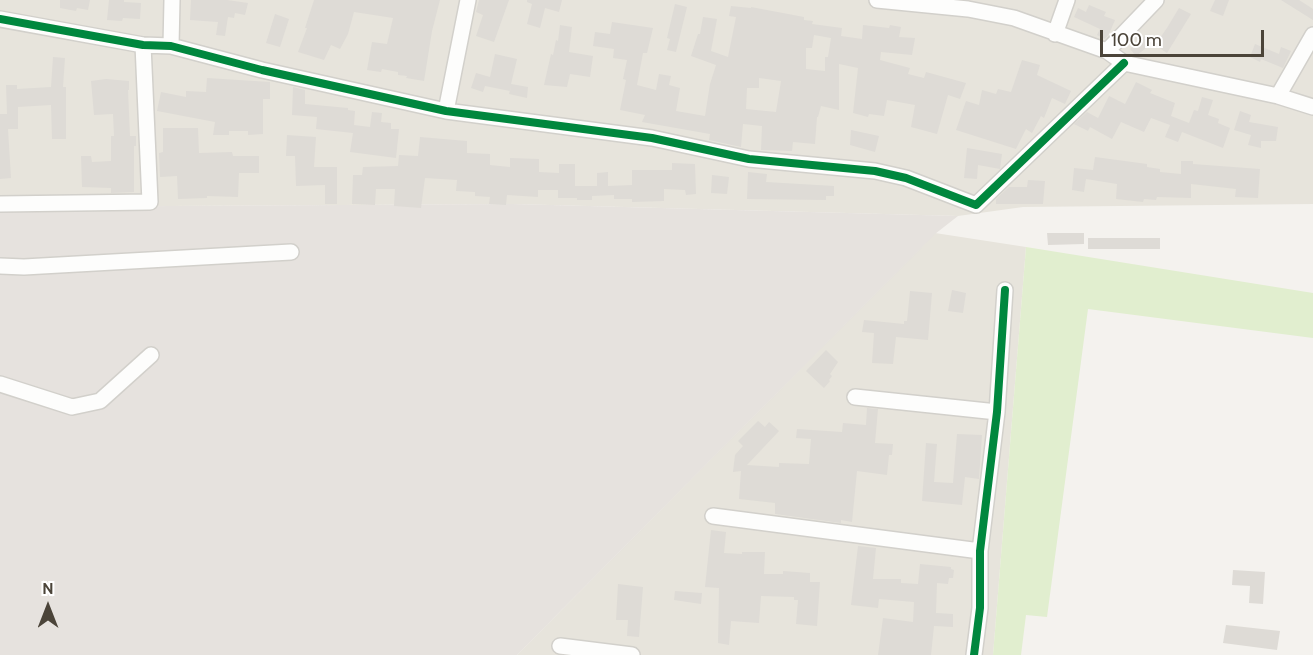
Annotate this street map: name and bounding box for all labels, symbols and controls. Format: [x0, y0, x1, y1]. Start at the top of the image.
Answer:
scale bar [1103, 18, 1266, 56]
text: 100 m [1111, 29, 1162, 51]
north arrow [18, 577, 78, 637]
text: N [42, 579, 54, 598]

